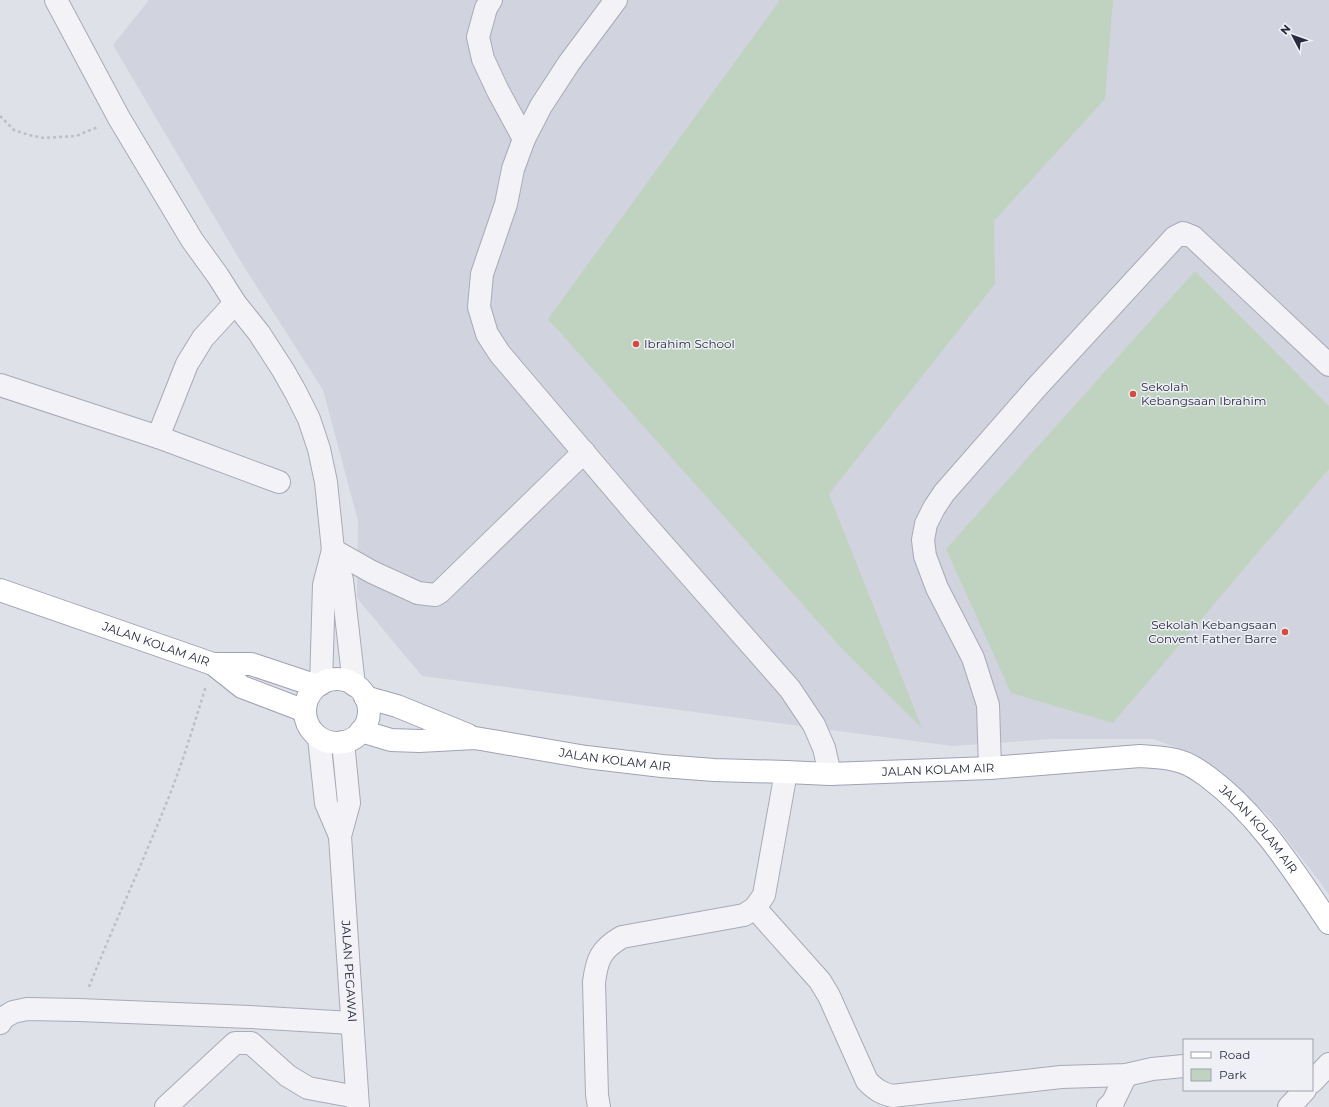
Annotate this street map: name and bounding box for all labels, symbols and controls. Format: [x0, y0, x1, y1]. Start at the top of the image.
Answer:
north arrow [1273, 16, 1313, 56]
text: N [1277, 21, 1294, 37]
place label: Ibrahim School [644, 336, 735, 351]
marker: Ibrahim School [631, 339, 641, 349]
place label: Sekolah Kebangsaan Ibrahim [1141, 379, 1267, 408]
marker: Sekolah Kebangsaan Ibrahim [1128, 389, 1138, 399]
place label: Sekolah Kebangsaan Convent Father Barre [1148, 617, 1277, 646]
street label: JALAN KOLAM AIR [100, 618, 212, 669]
marker: Sekolah Kebangsaan Convent Father Barre [1280, 627, 1290, 637]
street label: JALAN KOLAM AIR [557, 744, 672, 774]
street label: JALAN KOLAM AIR [881, 760, 995, 779]
street label: JALAN KOLAM AIR [1216, 781, 1301, 876]
street label: JALAN PEGAWAI [339, 919, 360, 1023]
legend [1183, 1039, 1313, 1091]
text: Road [1219, 1047, 1250, 1062]
text: Park [1219, 1067, 1247, 1082]

